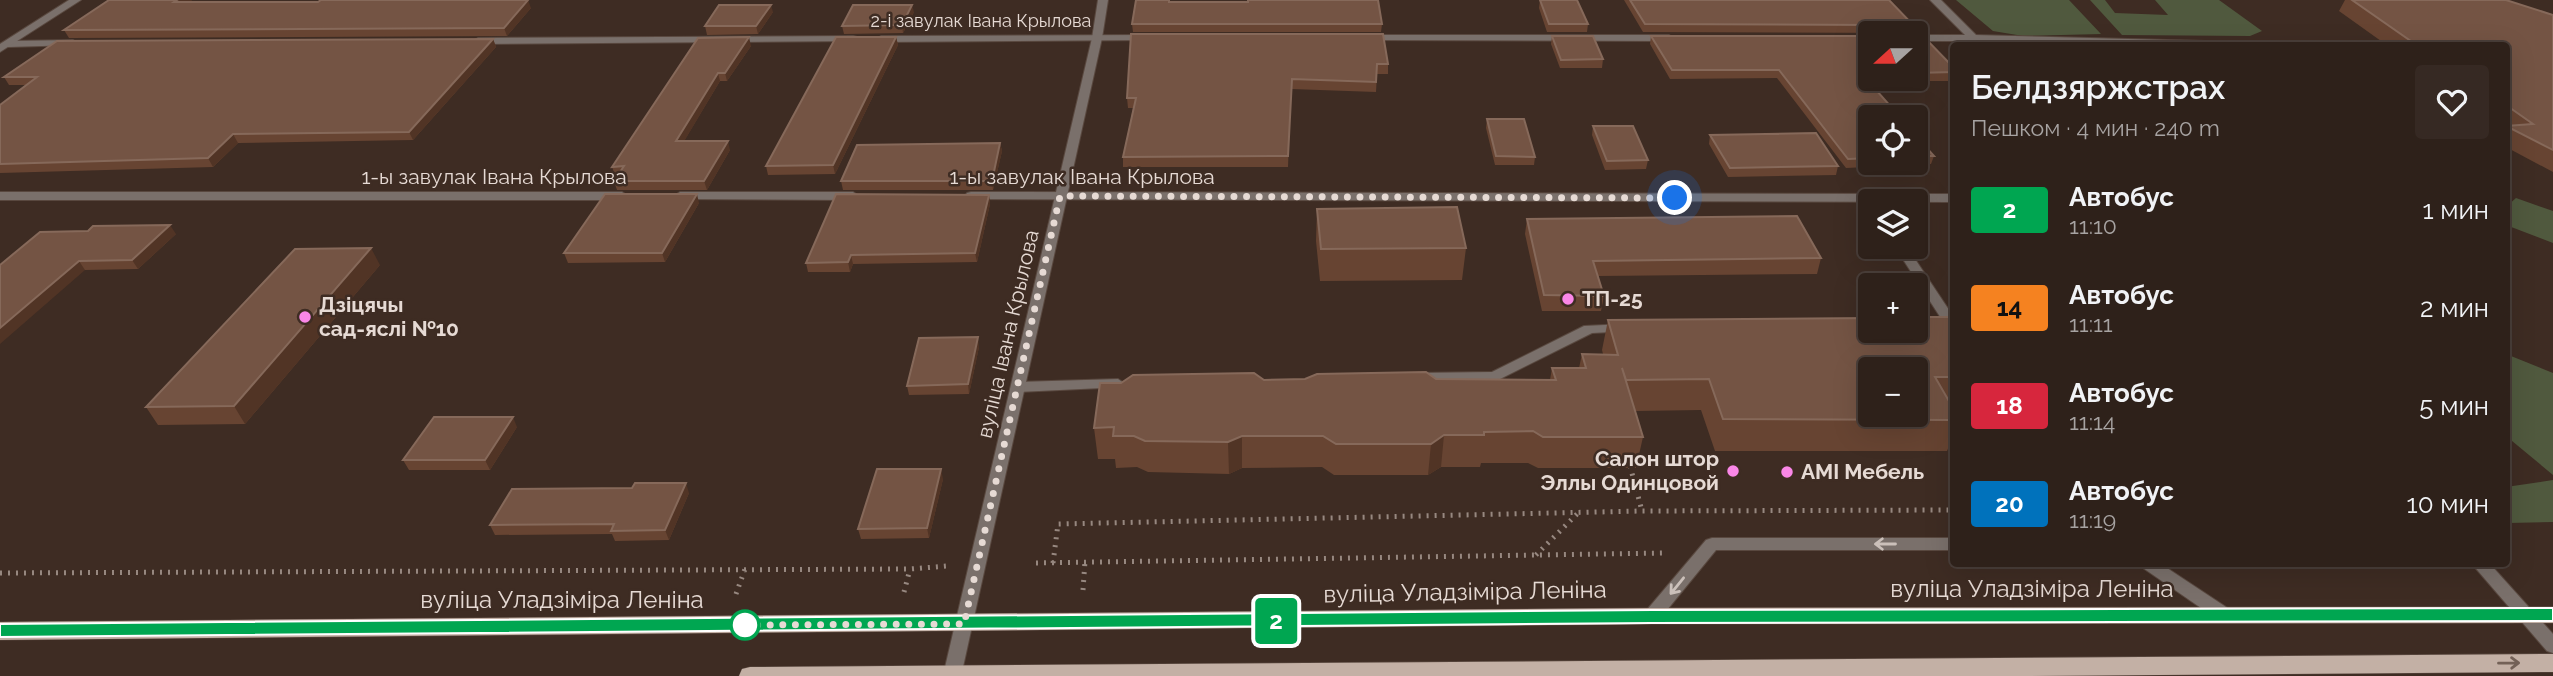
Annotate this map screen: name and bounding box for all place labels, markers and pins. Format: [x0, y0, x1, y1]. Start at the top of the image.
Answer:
place label: ТП-25 [1582, 286, 1643, 311]
marker: ТП-25 [1560, 291, 1576, 307]
place label: Дзіцячы сад-яслі №10 [319, 292, 459, 341]
marker: Дзіцячы сад-яслі №10 [297, 309, 313, 325]
place label: Салон штор Эллы Одинцовой [1540, 446, 1719, 495]
place label: AMI Мебель [1801, 459, 1924, 484]
marker: Салон штор Эллы Одинцовой [1725, 463, 1741, 479]
marker: AMI Мебель [1779, 464, 1795, 480]
unlabelled marker [730, 610, 760, 640]

